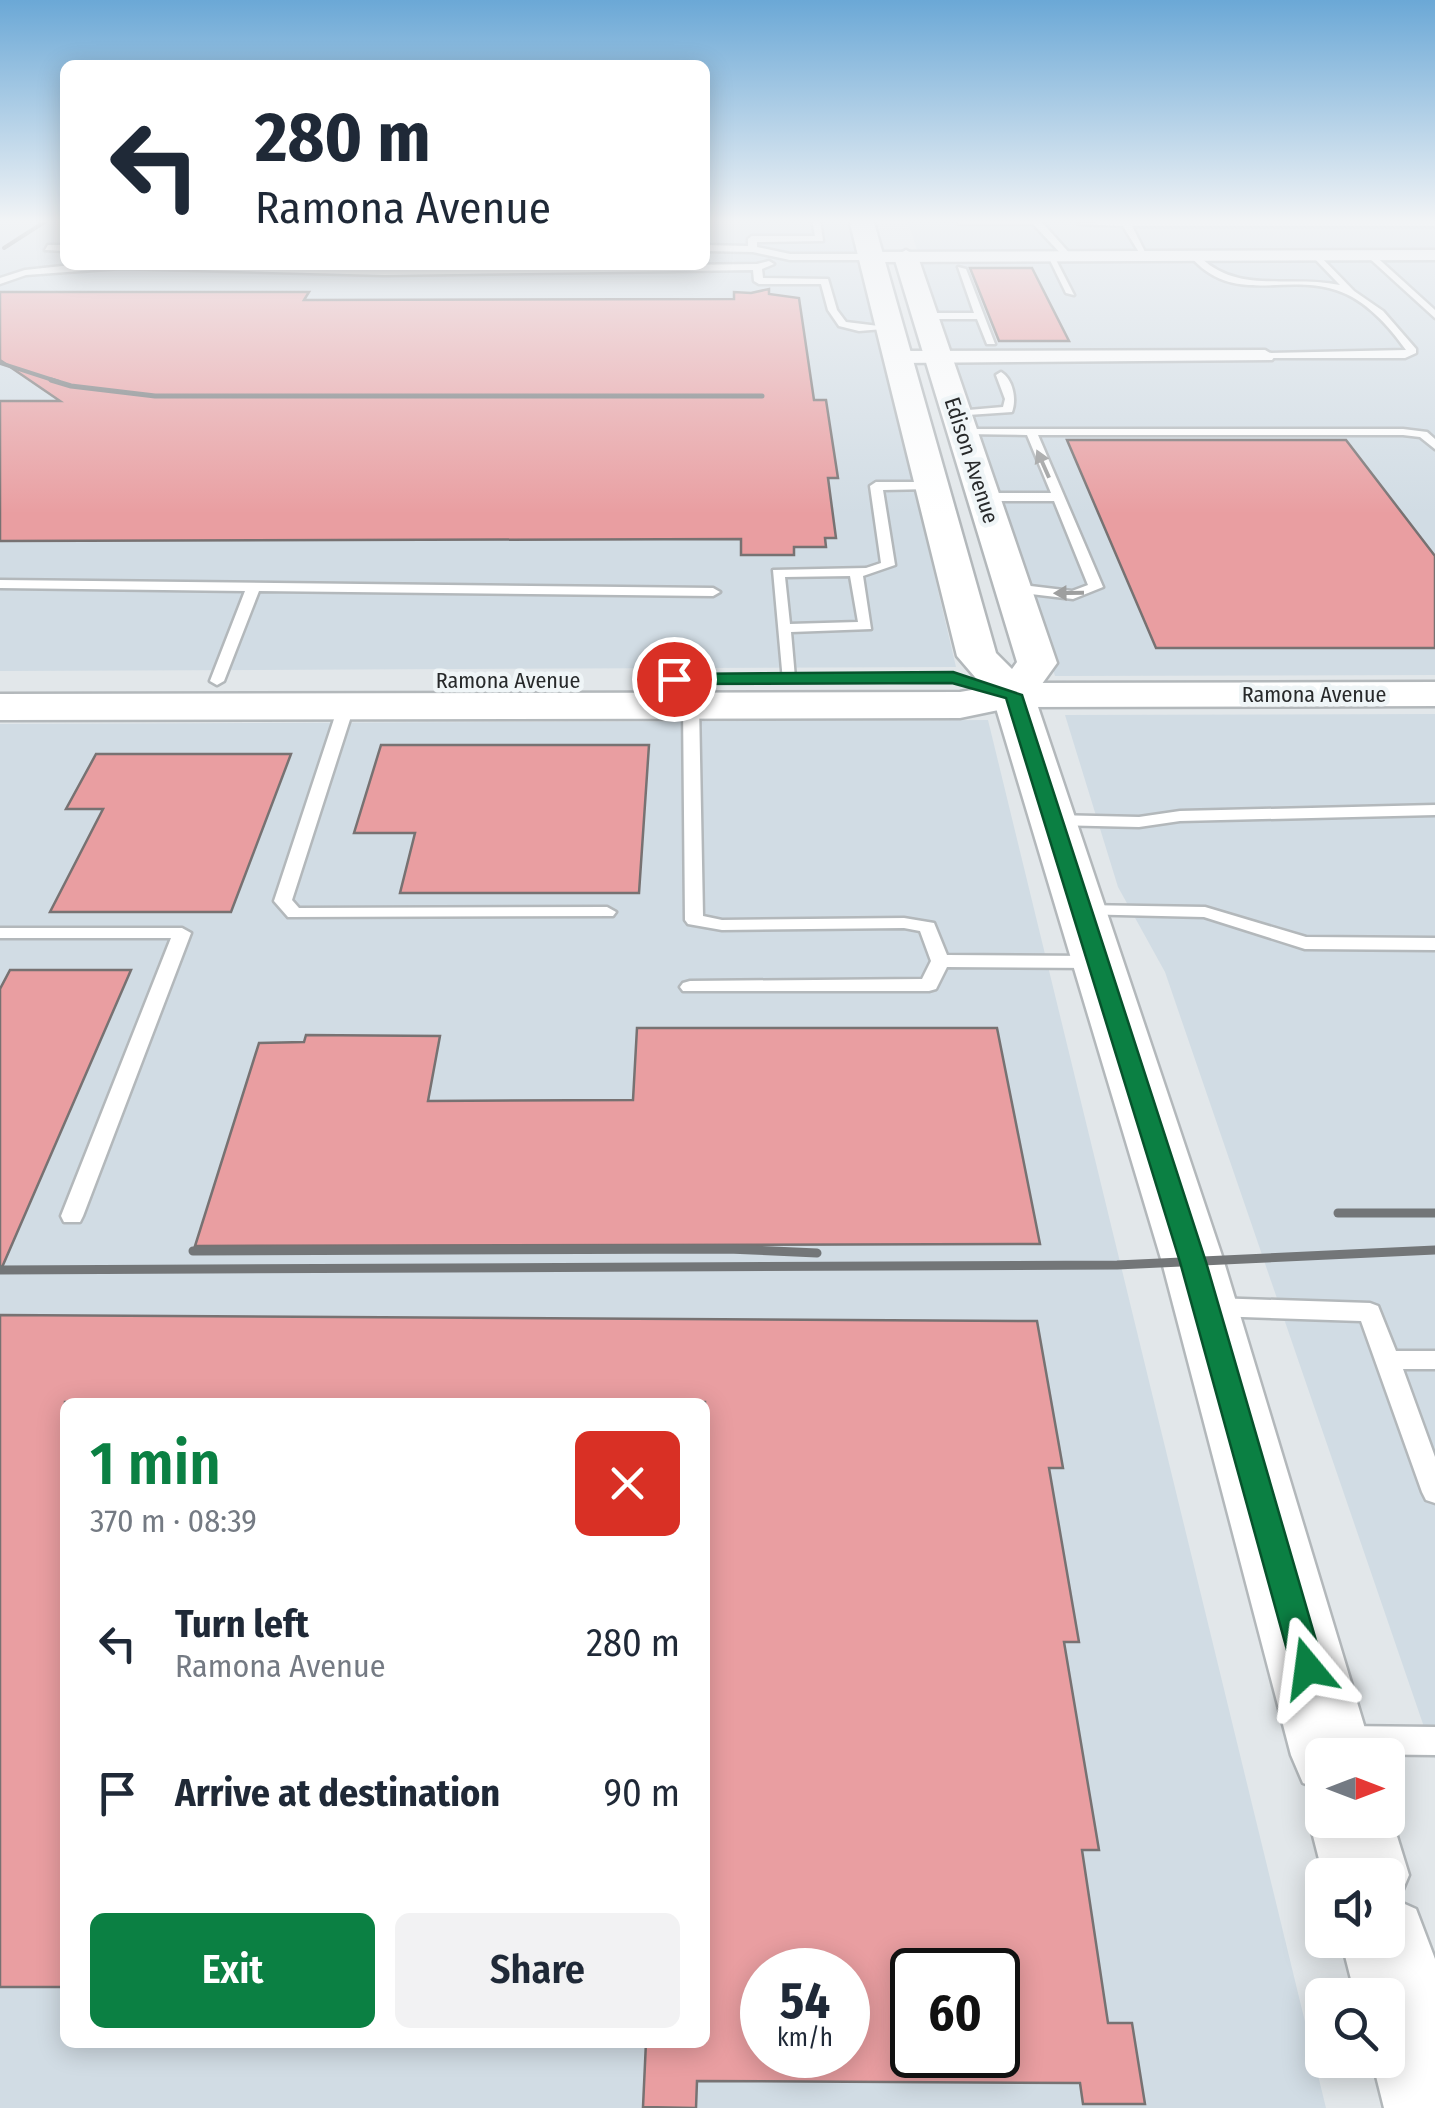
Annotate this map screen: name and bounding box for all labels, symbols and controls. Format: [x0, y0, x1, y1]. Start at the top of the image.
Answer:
text: 280 m [255, 96, 431, 180]
icon: left [90, 100, 220, 230]
text: Ramona Avenue [255, 181, 551, 235]
street label: Edison Avenue [938, 394, 1005, 527]
one-way arrow [1035, 449, 1052, 478]
one-way arrow [1053, 586, 1085, 602]
pin [632, 637, 717, 722]
icon: arrive [647, 652, 702, 707]
street label: Ramona Avenue [436, 667, 580, 694]
street label: Ramona Avenue [1242, 681, 1386, 708]
text: 1 min [90, 1428, 221, 1500]
button: close [575, 1431, 680, 1536]
text: 370 m · 08:39 [90, 1502, 257, 1540]
text: Turn left [175, 1601, 309, 1647]
icon: left [90, 1616, 145, 1671]
position arrow [1256, 1616, 1360, 1720]
text: 280 m [586, 1620, 680, 1666]
text: Ramona Avenue [175, 1647, 385, 1685]
north arrow [1305, 1738, 1405, 1838]
map controls [1305, 1738, 1405, 2078]
icon: arrive [90, 1766, 145, 1821]
text: Arrive at destination [175, 1770, 500, 1816]
text: 90 m [604, 1770, 680, 1816]
button: sound [1305, 1858, 1405, 1958]
button: Exit [90, 1913, 375, 2028]
button: Share [395, 1913, 680, 2028]
speed limit sign: 60 [890, 1948, 1020, 2078]
text: 54 [780, 1971, 830, 2031]
button: search [1305, 1978, 1405, 2078]
text: km/h [777, 2023, 833, 2053]

